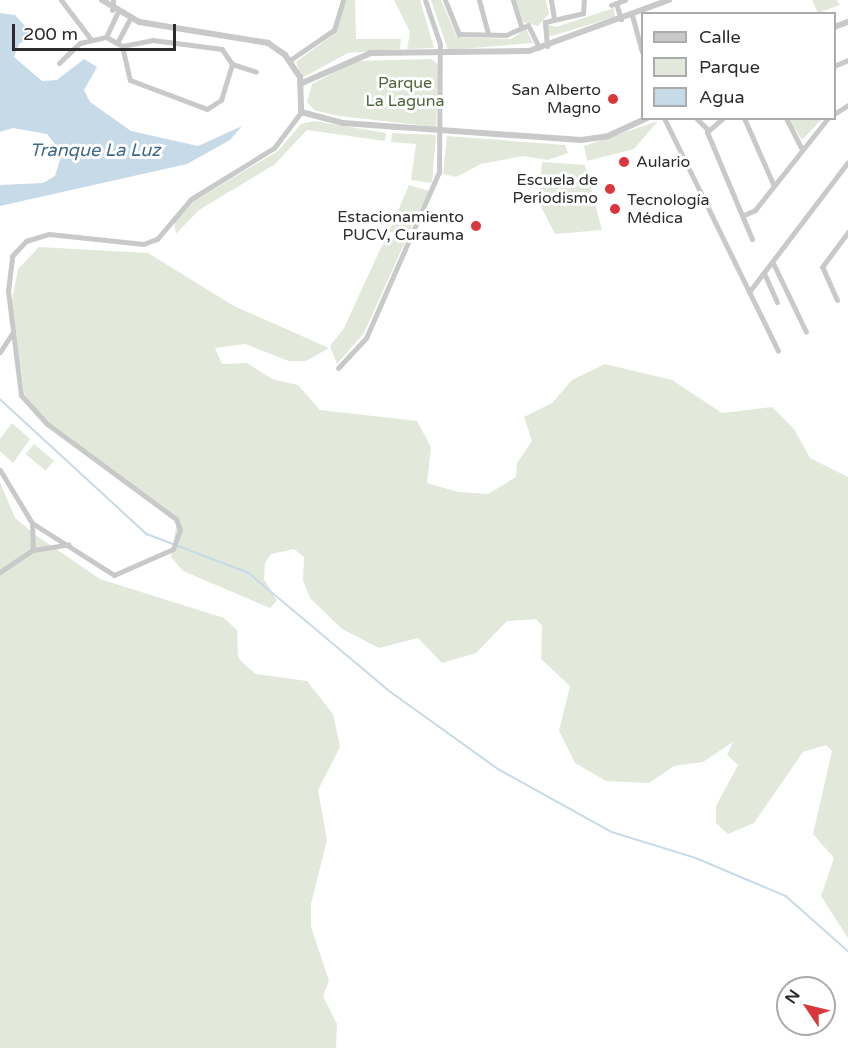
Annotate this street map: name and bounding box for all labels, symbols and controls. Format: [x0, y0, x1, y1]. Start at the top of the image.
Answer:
scale bar [15, 12, 178, 50]
legend [641, 12, 836, 120]
text: 200 m [23, 23, 78, 45]
text: Calle [699, 26, 741, 48]
text: Parque [699, 56, 760, 78]
park label: Parque La Laguna [365, 73, 445, 111]
place label: San Alberto Magno [511, 80, 601, 118]
text: Agua [699, 86, 745, 108]
marker: San Alberto Magno [606, 92, 620, 106]
water label: Tranque La Luz [30, 139, 160, 161]
place label: Aulario [636, 152, 690, 172]
marker: Aulario [617, 155, 631, 169]
place label: Escuela de Periodismo [512, 170, 598, 208]
marker: Escuela de Periodismo [603, 182, 617, 196]
place label: Tecnología Médica [627, 190, 710, 228]
marker: Tecnología Médica [608, 202, 622, 216]
place label: Estacionamiento PUCV, Curauma [337, 207, 464, 245]
marker: Estacionamiento PUCV, Curauma [469, 219, 483, 233]
north arrow [776, 976, 836, 1036]
text: N [781, 986, 805, 1008]

